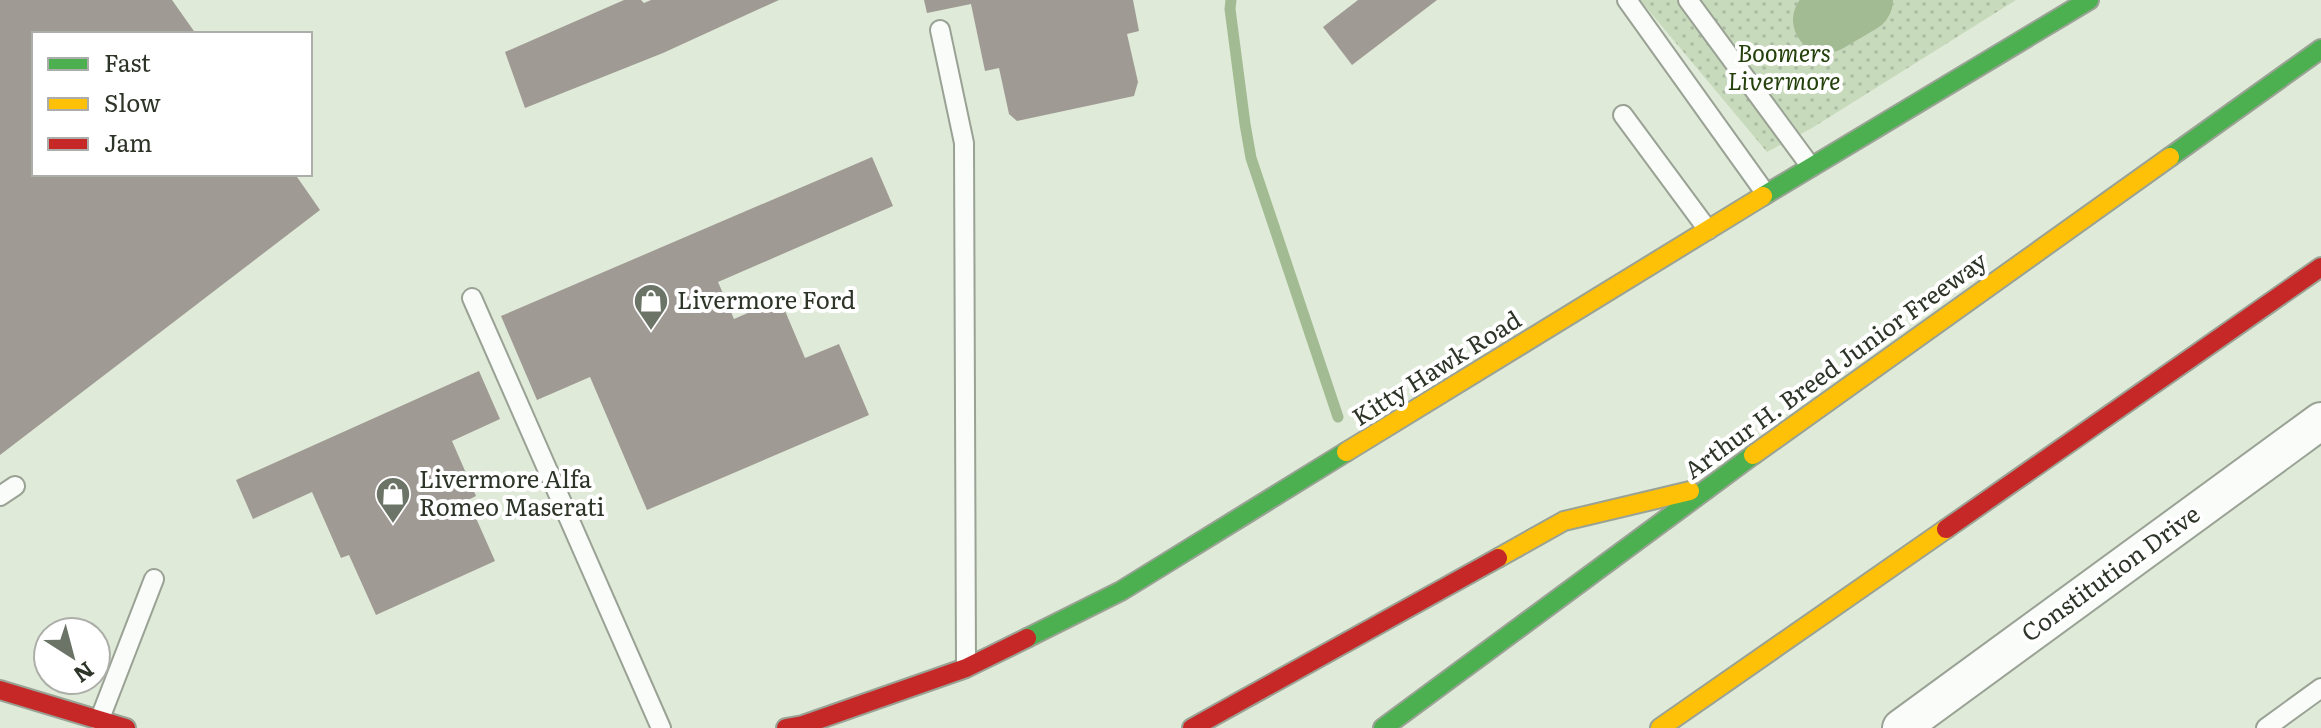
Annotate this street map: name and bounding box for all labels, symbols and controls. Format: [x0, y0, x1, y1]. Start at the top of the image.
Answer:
legend [32, 32, 312, 176]
park label: Boomers Livermore [1727, 34, 1841, 97]
text: Fast [104, 44, 151, 79]
text: Slow [104, 84, 161, 119]
text: Jam [104, 124, 152, 159]
street label: Arthur H. Breed Junior Freeway [1676, 242, 1993, 486]
place label: Livermore Ford [677, 281, 856, 316]
shop icon: Livermore Ford [632, 282, 670, 332]
street label: Kitty Hawk Road [1344, 301, 1527, 433]
place label: Livermore Alfa Romeo Maserati [419, 460, 605, 523]
shop icon: Livermore Alfa Romeo Maserati [374, 475, 412, 525]
street label: Constitution Drive [2013, 495, 2206, 649]
north arrow [32, 616, 112, 696]
text: N [67, 655, 102, 692]

